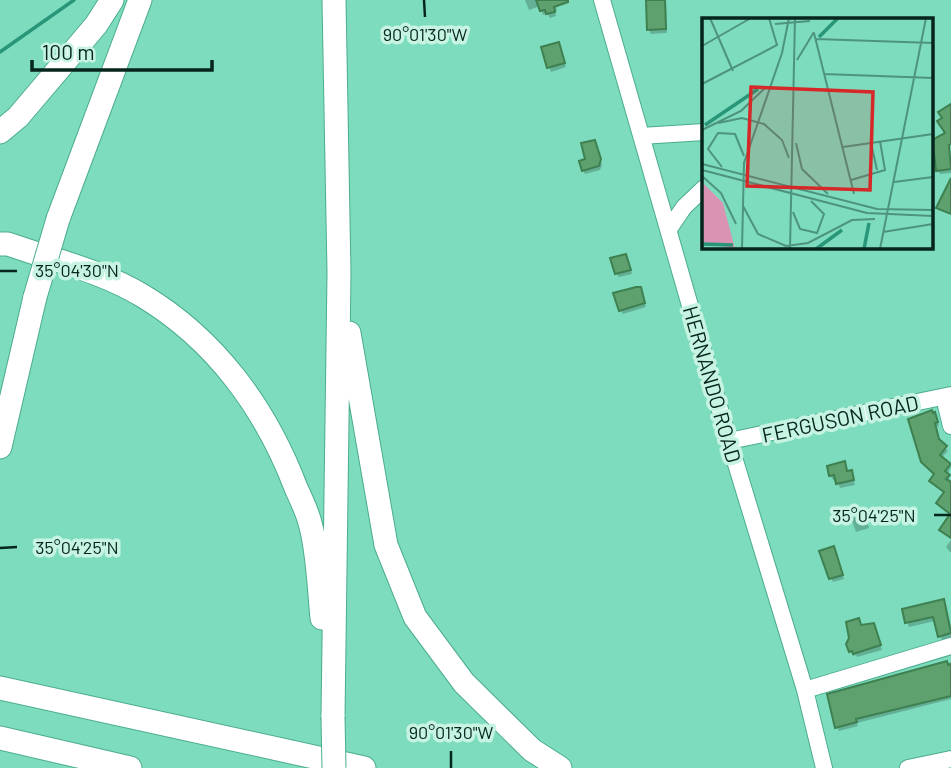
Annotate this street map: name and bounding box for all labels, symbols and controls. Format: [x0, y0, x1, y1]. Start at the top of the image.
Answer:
inset map [702, 18, 934, 248]
text: 90°01'30"W [383, 23, 468, 45]
scale bar [32, 28, 212, 72]
text: 100 m [42, 39, 95, 64]
text: 35°04'30"N [35, 259, 119, 281]
street label: HERNANDO ROAD [679, 303, 747, 465]
street label: FERGUSON ROAD [759, 389, 921, 447]
text: 35°04'25"N [832, 504, 916, 526]
text: 35°04'25"N [35, 536, 119, 558]
text: 90°01'30"W [409, 721, 494, 743]

